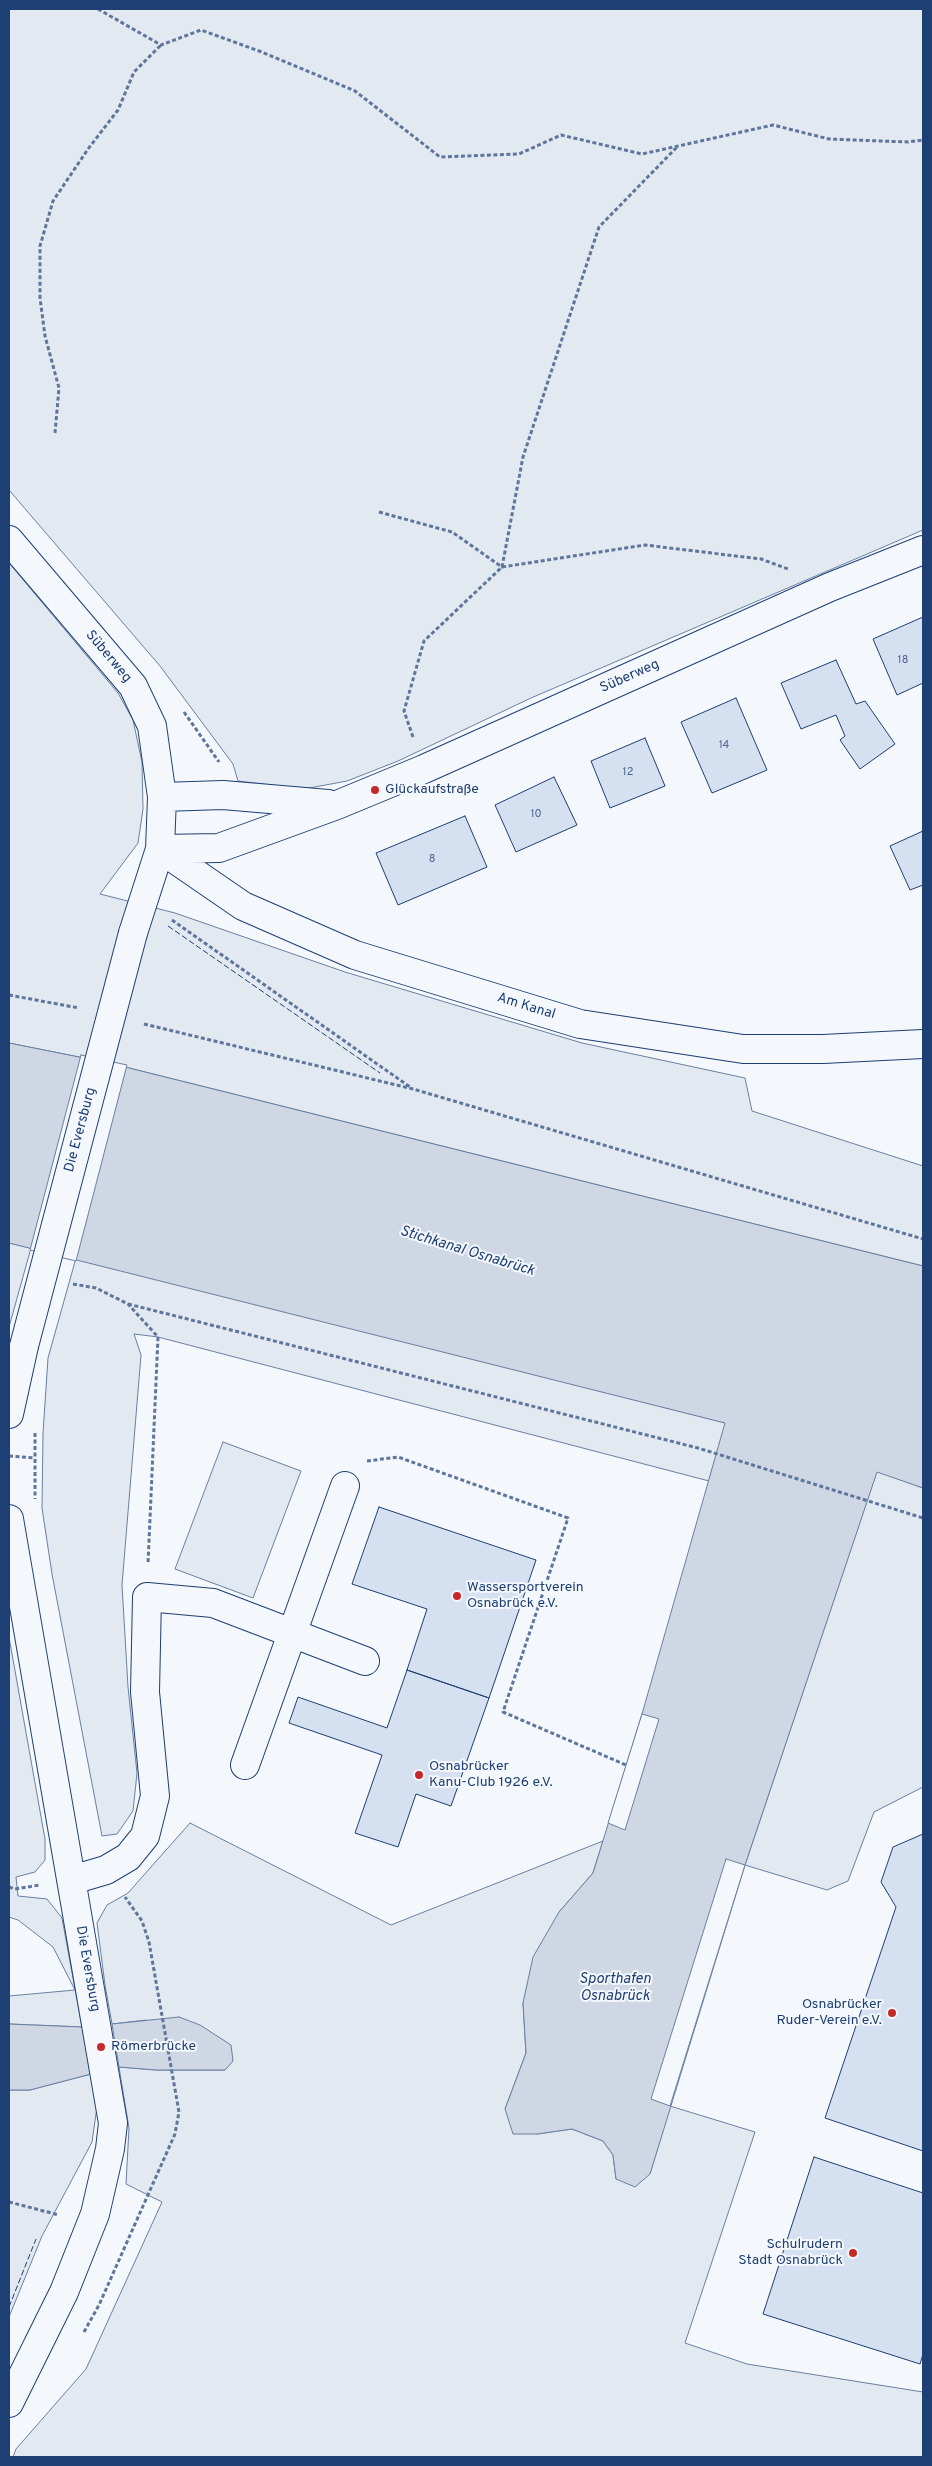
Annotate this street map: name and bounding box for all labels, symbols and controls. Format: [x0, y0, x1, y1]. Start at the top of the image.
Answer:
street label: Süberweg [81, 627, 135, 687]
house number: 18 [898, 654, 908, 668]
street label: Süberweg [598, 657, 662, 697]
house number: 14 [719, 739, 729, 753]
house number: 12 [623, 766, 633, 780]
place label: Glückaufstraße [385, 782, 479, 798]
marker: Glückaufstraße [369, 784, 381, 796]
house number: 10 [530, 808, 542, 822]
house number: 8 [429, 853, 435, 867]
street label: Am Kanal [495, 990, 557, 1024]
street label: Die Eversburg [62, 1086, 100, 1174]
water label: Stichkanal Osnabrück [397, 1223, 537, 1281]
place label: Wassersportverein Osnabrück e.V. [467, 1580, 584, 1612]
marker: Wassersportverein Osnabrück e.V. [451, 1590, 463, 1602]
place label: Osnabrücker Kanu-Club 1926 e.V. [429, 1759, 553, 1791]
marker: Osnabrücker Kanu-Club 1926 e.V. [413, 1769, 425, 1781]
street label: Die Eversburg [71, 1925, 103, 2013]
water label: Sporthafen Osnabrück [579, 1971, 651, 2006]
place label: Osnabrücker Ruder-Verein e.V. [777, 1997, 882, 2030]
marker: Osnabrücker Ruder-Verein e.V. [886, 2007, 898, 2019]
place label: Römerbrücke [111, 2039, 196, 2055]
marker: Römerbrücke [95, 2041, 107, 2053]
place label: Schulrudern Stadt Osnabrück [738, 2237, 843, 2270]
marker: Schulrudern Stadt Osnabrück [847, 2247, 859, 2259]

